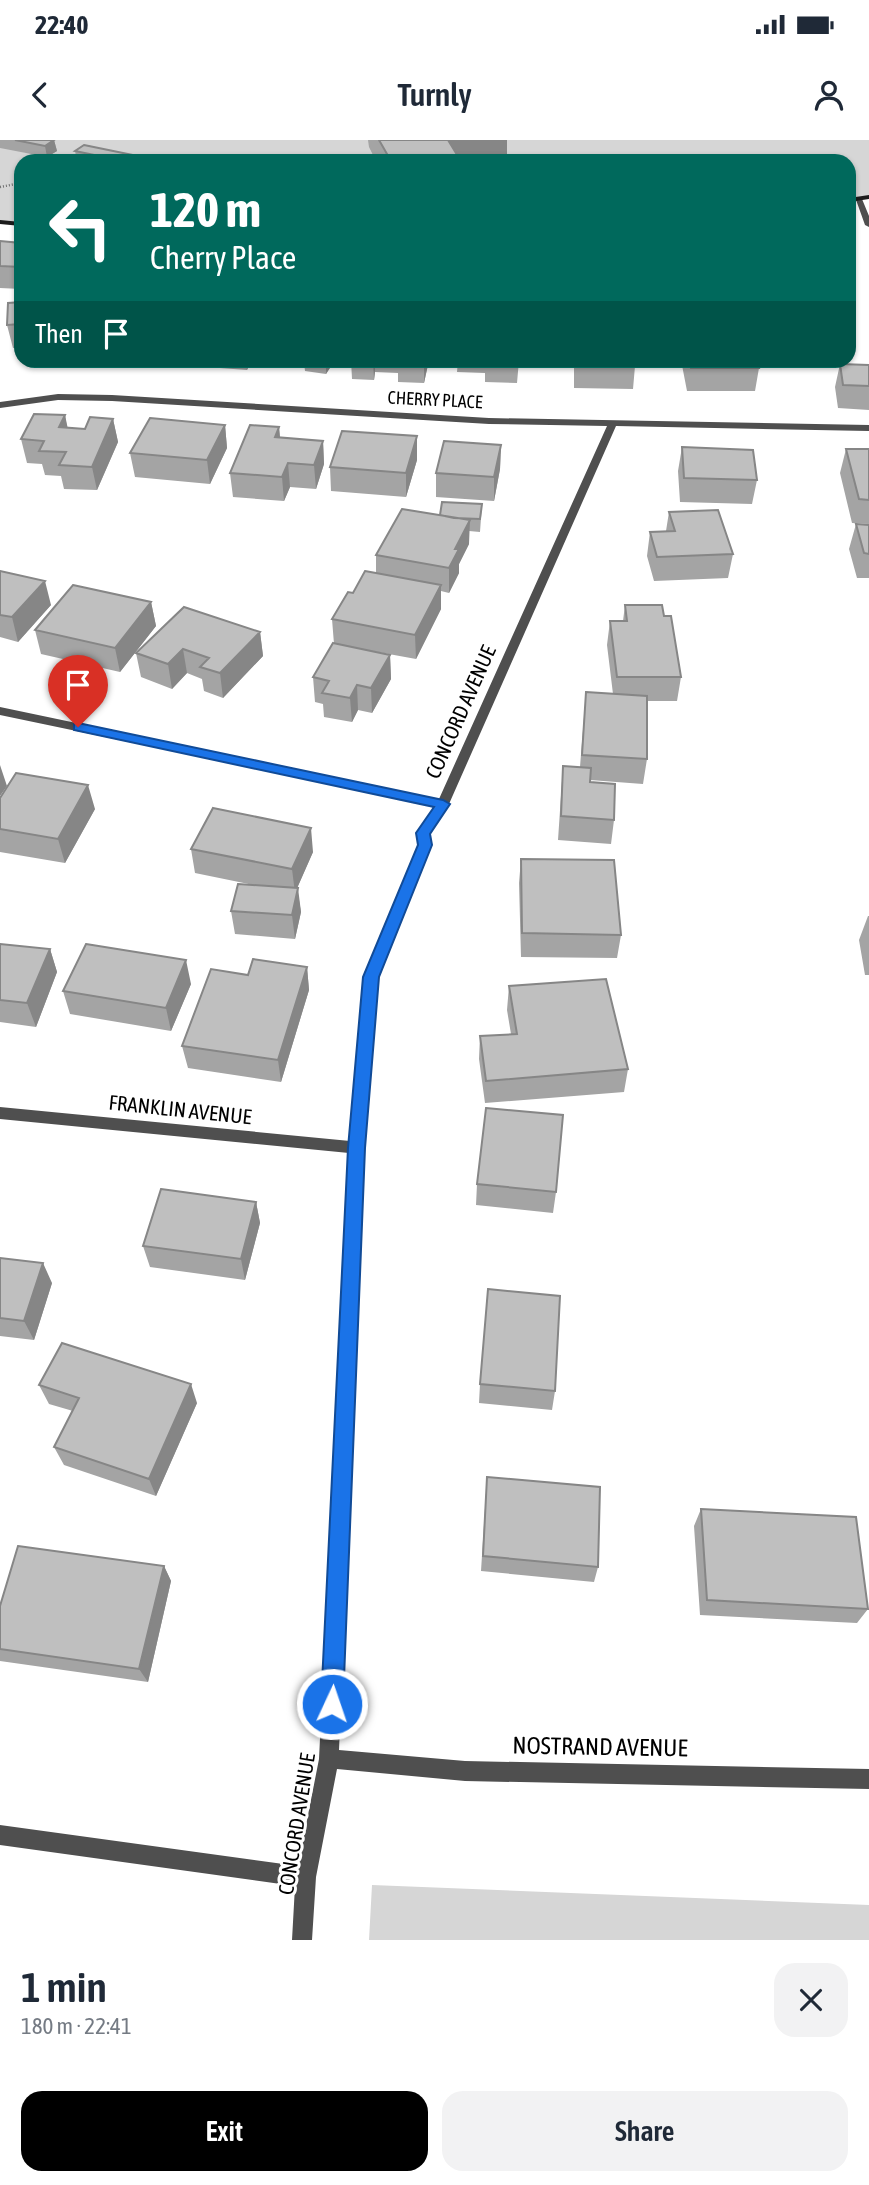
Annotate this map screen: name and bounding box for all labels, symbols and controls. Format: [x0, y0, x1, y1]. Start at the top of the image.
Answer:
text: 22:40 [35, 10, 89, 40]
icon: back [21, 76, 59, 114]
text: Turnly [397, 76, 472, 113]
icon: person [810, 76, 848, 114]
text: 120 m [150, 181, 261, 237]
icon: left [35, 182, 126, 273]
text: Cherry Place [150, 239, 296, 276]
icon: arrive [97, 315, 135, 353]
text: Then [35, 319, 83, 349]
street label: CHERRY PLACE [387, 387, 483, 412]
street label: CONCORD AVENUE [420, 641, 500, 782]
pin [48, 655, 108, 727]
icon: arrive [59, 666, 97, 704]
street label: FRANKLIN AVENUE [107, 1090, 253, 1128]
position arrow [295, 1667, 369, 1741]
street label: NOSTRAND AVENUE [512, 1731, 688, 1762]
street label: CONCORD AVENUE [273, 1751, 319, 1896]
text: 1 min [21, 1963, 107, 2011]
button: close [774, 1963, 848, 2037]
text: 180 m · 22:41 [21, 2013, 132, 2039]
button: Exit [21, 2091, 428, 2171]
button: Share [442, 2091, 848, 2171]

